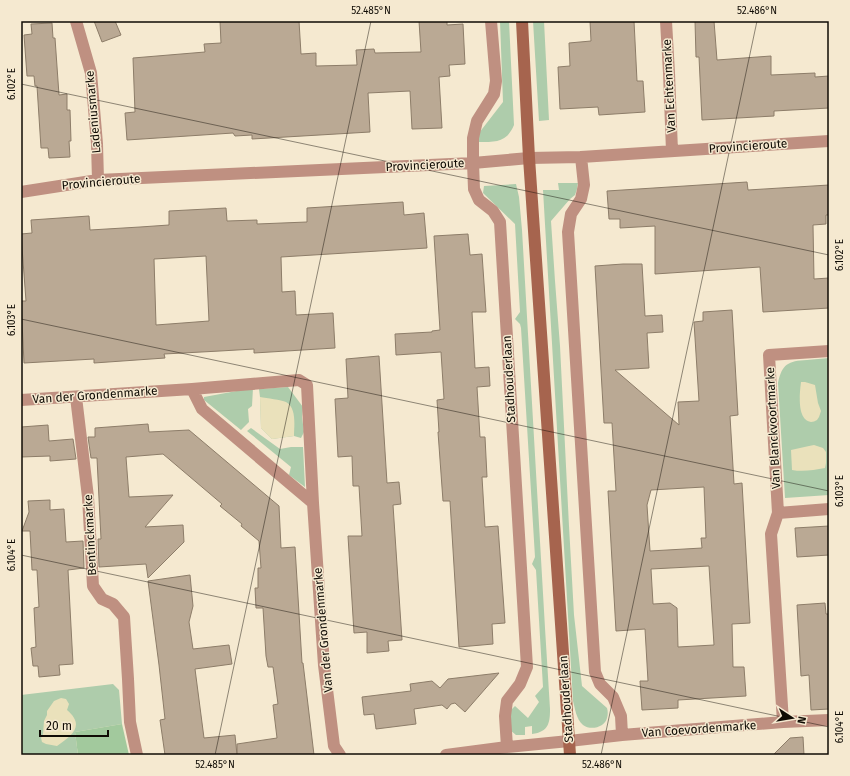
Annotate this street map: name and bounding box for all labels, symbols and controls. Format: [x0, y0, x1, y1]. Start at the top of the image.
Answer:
text: 52.485°N [351, 5, 391, 17]
text: 52.486°N [737, 5, 777, 17]
street label: Van Echtenmarke [660, 39, 678, 133]
text: 6.102°E [6, 68, 18, 100]
street label: Ladeniusmarke [82, 70, 104, 154]
street label: Provincieroute [708, 136, 788, 156]
street label: Provincieroute [385, 156, 465, 174]
street label: Provincieroute [61, 172, 141, 192]
text: 6.102°E [834, 239, 846, 271]
text: 6.103°E [6, 304, 18, 336]
street label: Stadhouderlaan [500, 335, 518, 423]
street label: Van Blanckvoortmarke [763, 367, 783, 489]
street label: Van der Grondenmarke [32, 384, 158, 406]
text: 6.103°E [834, 475, 846, 507]
street label: Bentinckmarke [81, 494, 99, 576]
text: 6.104°E [6, 539, 18, 571]
street label: Van der Grondenmarke [311, 567, 335, 693]
street label: Stadhouderlaan [556, 655, 576, 743]
north arrow [772, 698, 812, 738]
text: 6.104°E [834, 711, 846, 743]
scale bar [40, 712, 108, 738]
text: N [794, 715, 808, 725]
street label: Van Coevordenmarke [641, 718, 757, 740]
text: 20 m [46, 719, 72, 733]
text: 52.485°N [195, 759, 235, 771]
text: 52.486°N [582, 759, 622, 771]

